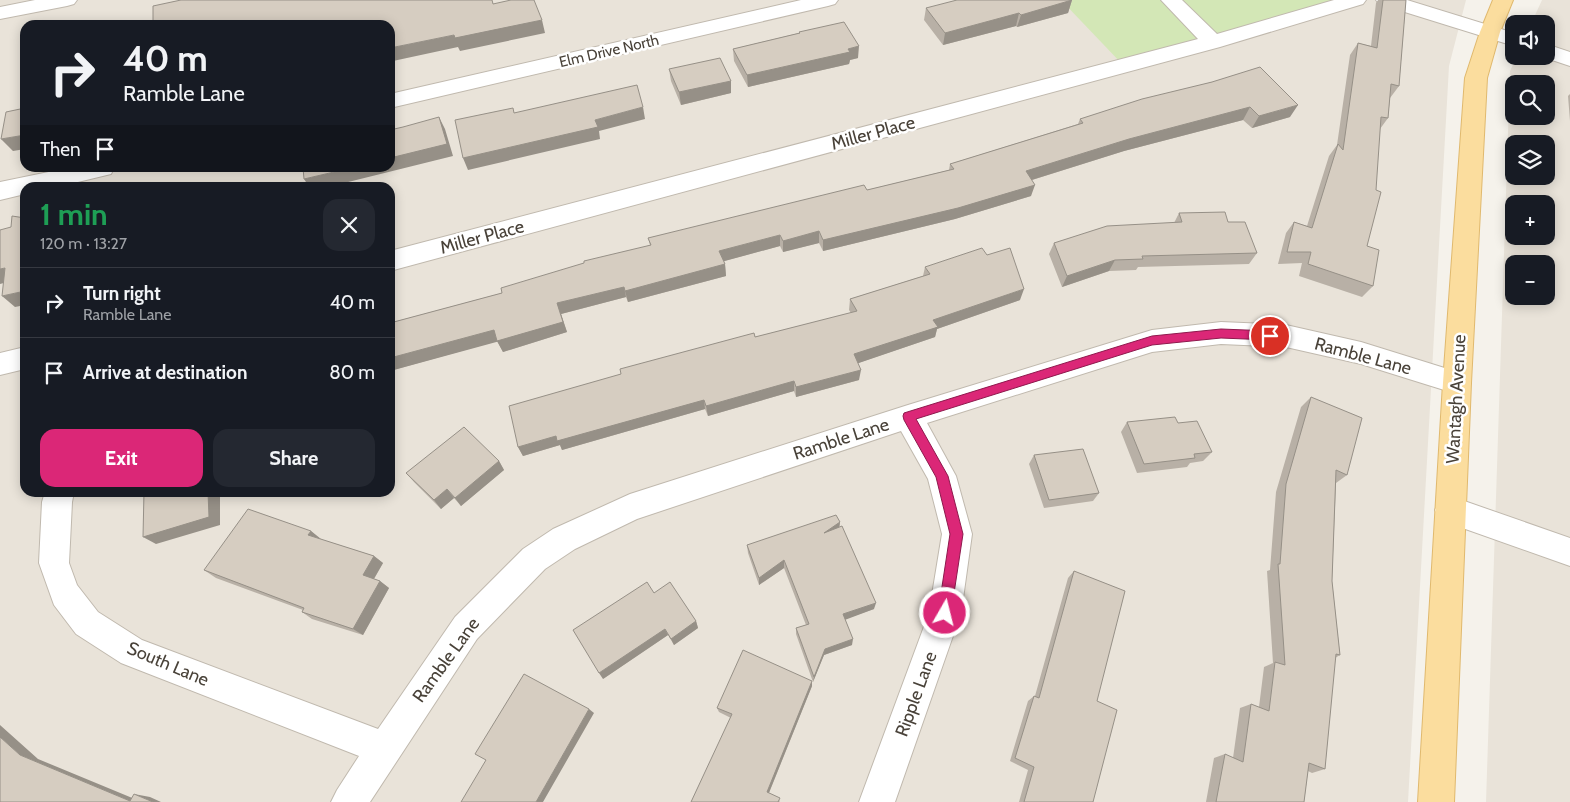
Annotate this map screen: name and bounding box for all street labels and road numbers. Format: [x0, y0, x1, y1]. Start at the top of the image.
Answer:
street label: Elm Drive North [557, 31, 661, 71]
street label: Miller Place [829, 111, 917, 155]
street label: Miller Place [438, 215, 526, 259]
street label: Ramble Lane [1312, 332, 1414, 380]
street label: Wantagh Avenue [1442, 334, 1470, 464]
street label: Ramble Lane [790, 413, 892, 465]
street label: Ramble Lane [408, 613, 484, 707]
street label: South Lane [124, 637, 212, 691]
street label: Ripple Lane [890, 648, 942, 740]

